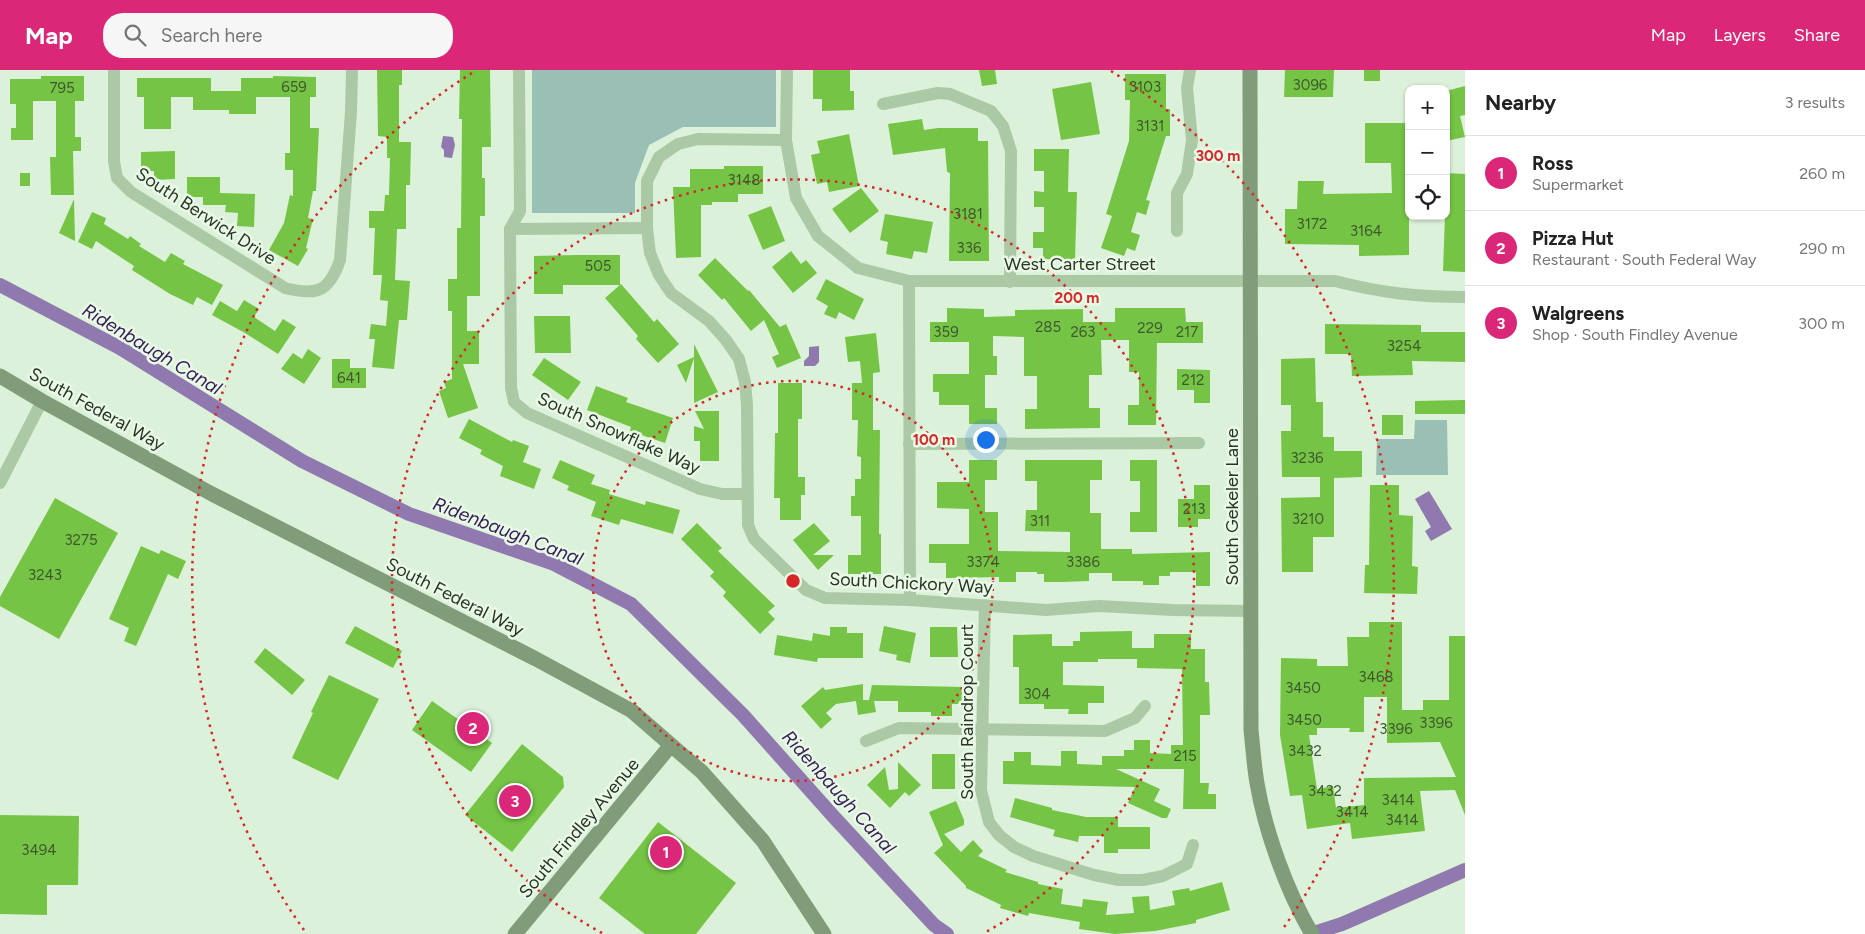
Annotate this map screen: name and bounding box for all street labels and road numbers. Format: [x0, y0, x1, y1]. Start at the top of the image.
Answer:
street label: South Berwick Drive [132, 163, 280, 270]
street label: West Carter Street [1004, 253, 1156, 275]
street label: South Federal Way [25, 363, 169, 456]
street label: South Snowflake Way [534, 387, 704, 479]
street label: South Gekeler Lane [1221, 428, 1243, 586]
street label: South Federal Way [383, 553, 528, 641]
street label: South Chickory Way [829, 568, 994, 598]
street label: South Raindrop Court [956, 624, 978, 800]
street label: South Findley Avenue [514, 753, 644, 902]

